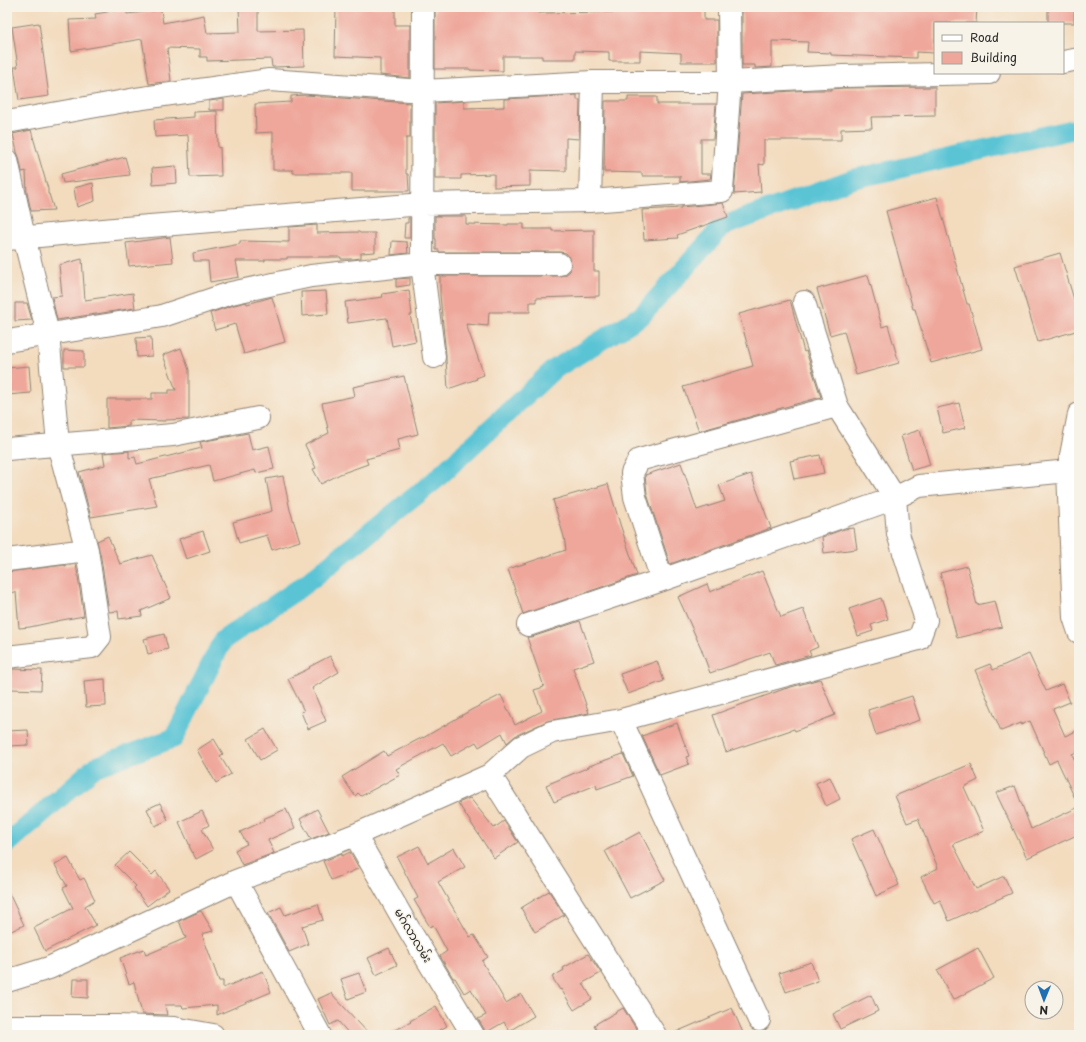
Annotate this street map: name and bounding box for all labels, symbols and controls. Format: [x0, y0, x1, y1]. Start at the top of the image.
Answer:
legend [934, 22, 1064, 74]
text: Road [970, 28, 999, 46]
text: Building [970, 48, 1017, 66]
street label: မဂ်လာလမ်း [391, 904, 437, 966]
north arrow [1024, 980, 1064, 1020]
text: N [1039, 1002, 1048, 1019]

